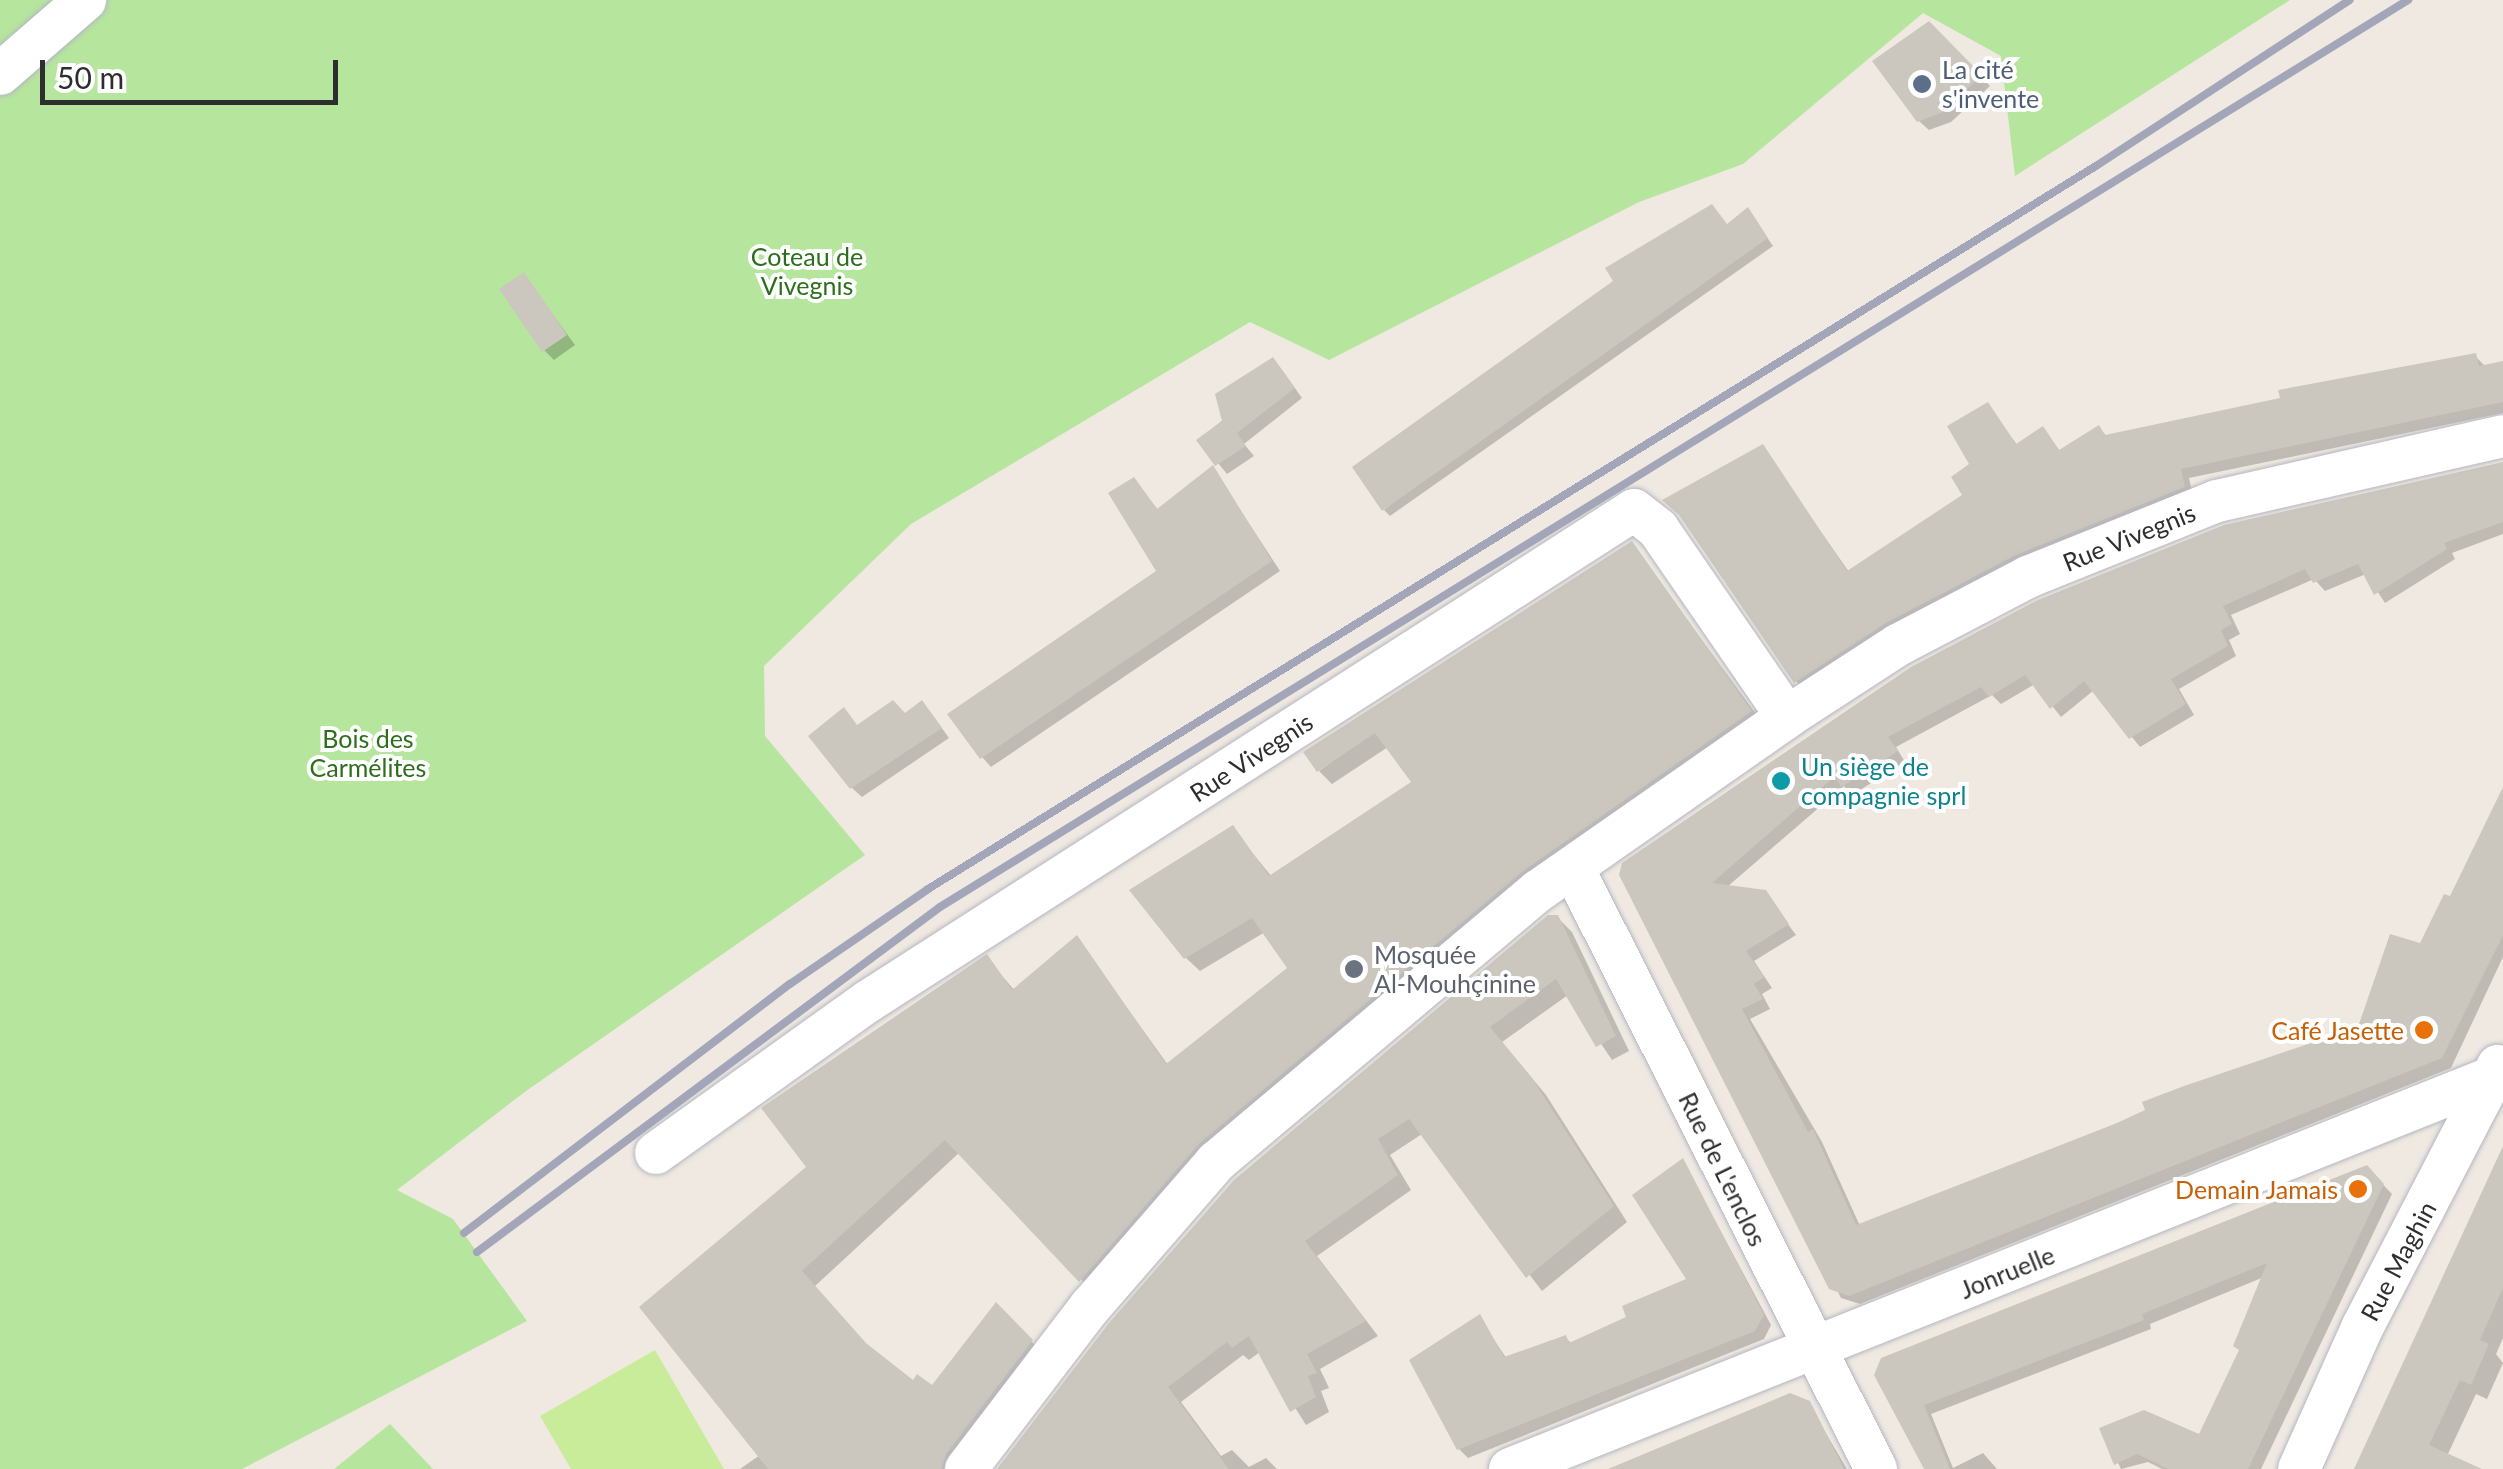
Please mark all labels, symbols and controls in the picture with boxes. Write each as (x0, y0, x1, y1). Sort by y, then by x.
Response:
scale bar (45, 40, 342, 102)
place label: La cité s'invente (1942, 55, 2039, 114)
text: 50 m (57, 59, 124, 95)
marker: La cité s'invente (1911, 73, 1933, 95)
park label: Coteau de Vivegnis (751, 242, 863, 301)
street label: Rue Vivegnis (2058, 497, 2200, 577)
street label: Rue Vivegnis (1184, 706, 1318, 808)
park label: Bois des Carmélites (310, 724, 426, 783)
place label: Un siège de compagnie sprl (1801, 752, 1966, 811)
marker: Un siège de compagnie sprl (1770, 770, 1792, 792)
place label: Mosquée Al-Mouhçinine (1374, 940, 1536, 999)
marker: Mosquée Al-Mouhçinine (1343, 958, 1365, 980)
place label: Café Jasette (2270, 1015, 2404, 1045)
marker: Café Jasette (2413, 1019, 2435, 1041)
street label: Rue de L'enclos (1673, 1087, 1773, 1251)
place label: Demain Jamais (2174, 1174, 2338, 1204)
marker: Demain Jamais (2347, 1178, 2369, 1200)
street label: Rue Maghin (2354, 1196, 2442, 1326)
street label: Jonruelle (1955, 1239, 2059, 1305)

